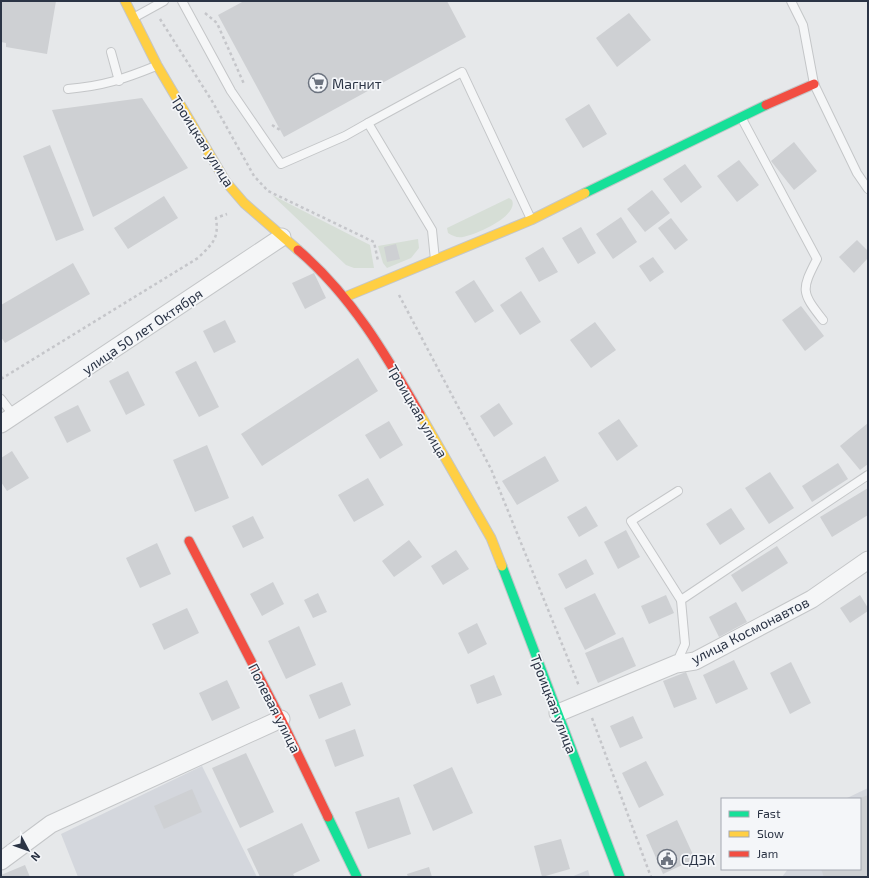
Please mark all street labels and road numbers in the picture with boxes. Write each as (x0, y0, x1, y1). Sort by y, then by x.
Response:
street label: Троицкая улица (168, 92, 238, 190)
street label: улица 50 лет Октября (79, 284, 205, 378)
street label: Троицкая улица (384, 361, 452, 461)
street label: улица Космонавтов (688, 593, 812, 667)
street label: Троицкая улица (527, 652, 581, 756)
street label: Полевая улица (245, 660, 305, 756)

